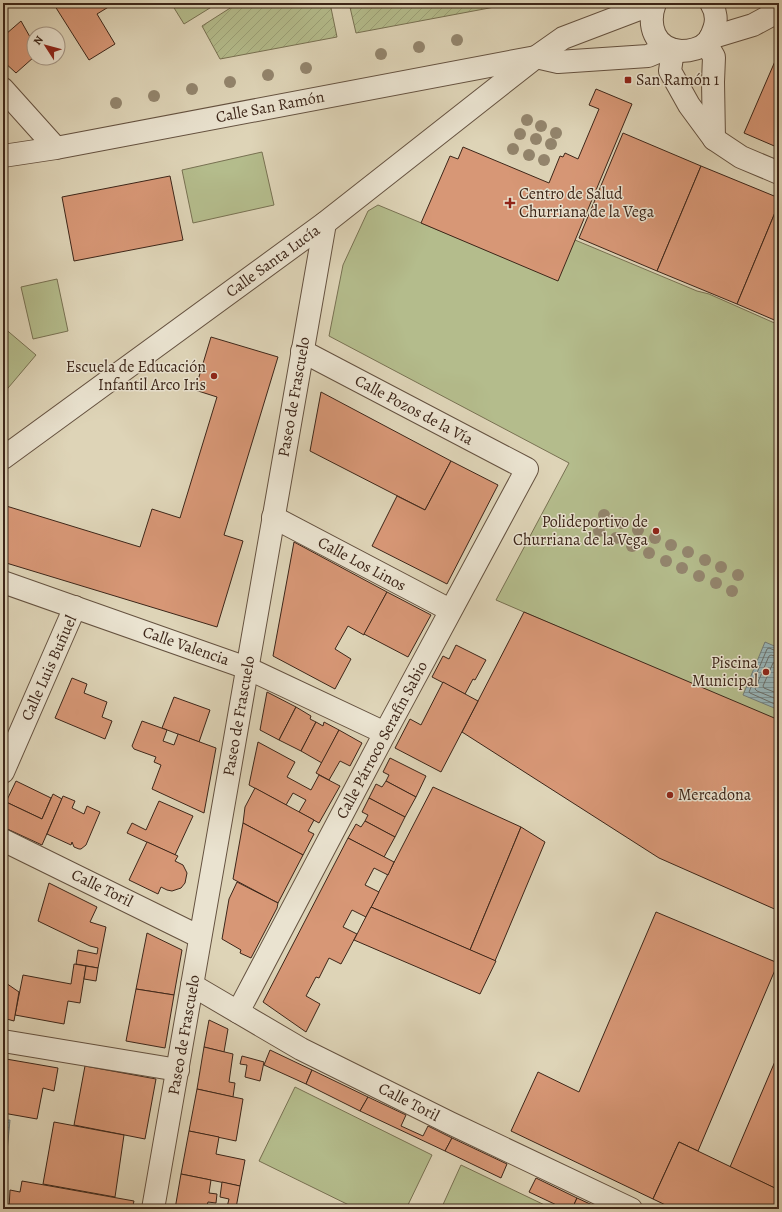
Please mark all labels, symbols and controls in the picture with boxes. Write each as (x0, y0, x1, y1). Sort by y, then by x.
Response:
north arrow (26, 26, 66, 66)
text: N (30, 33, 47, 48)
place label: San Ramón 1 (636, 69, 720, 91)
marker: San Ramón 1 (623, 75, 633, 85)
street label: Calle San Ramón (214, 86, 326, 128)
place label: Centro de Salud Churriana de la Vega (519, 183, 655, 223)
marker: Centro de Salud Churriana de la Vega (504, 197, 516, 209)
street label: Calle Santa Lucía (221, 219, 325, 303)
street label: Paseo de Frascuelo (273, 335, 315, 459)
place label: Escuela de Educación Infantil Arco Iris (66, 356, 206, 396)
street label: Calle Pozos de la Vía (351, 370, 478, 451)
marker: Escuela de Educación Infantil Arco Iris (209, 371, 219, 381)
place label: Polideportivo de Churriana de la Vega (513, 511, 649, 551)
marker: Polideportivo de Churriana de la Vega (651, 526, 661, 536)
street label: Calle Los Linos (314, 531, 410, 597)
street label: Calle Luis Buñuel (16, 612, 82, 724)
street label: Calle Valencia (140, 621, 233, 671)
place label: Piscina Municipal (692, 652, 759, 692)
street label: Paseo de Frascuelo (218, 654, 260, 778)
street label: Calle Párroco Serafín Sabio (331, 657, 433, 823)
marker: Piscina Municipal (761, 667, 771, 677)
place label: Mercadona (678, 784, 752, 806)
marker: Mercadona (665, 790, 675, 800)
street label: Calle Toril (68, 864, 137, 912)
street label: Paseo de Frascuelo (163, 973, 205, 1097)
street label: Calle Toril (375, 1077, 443, 1127)

